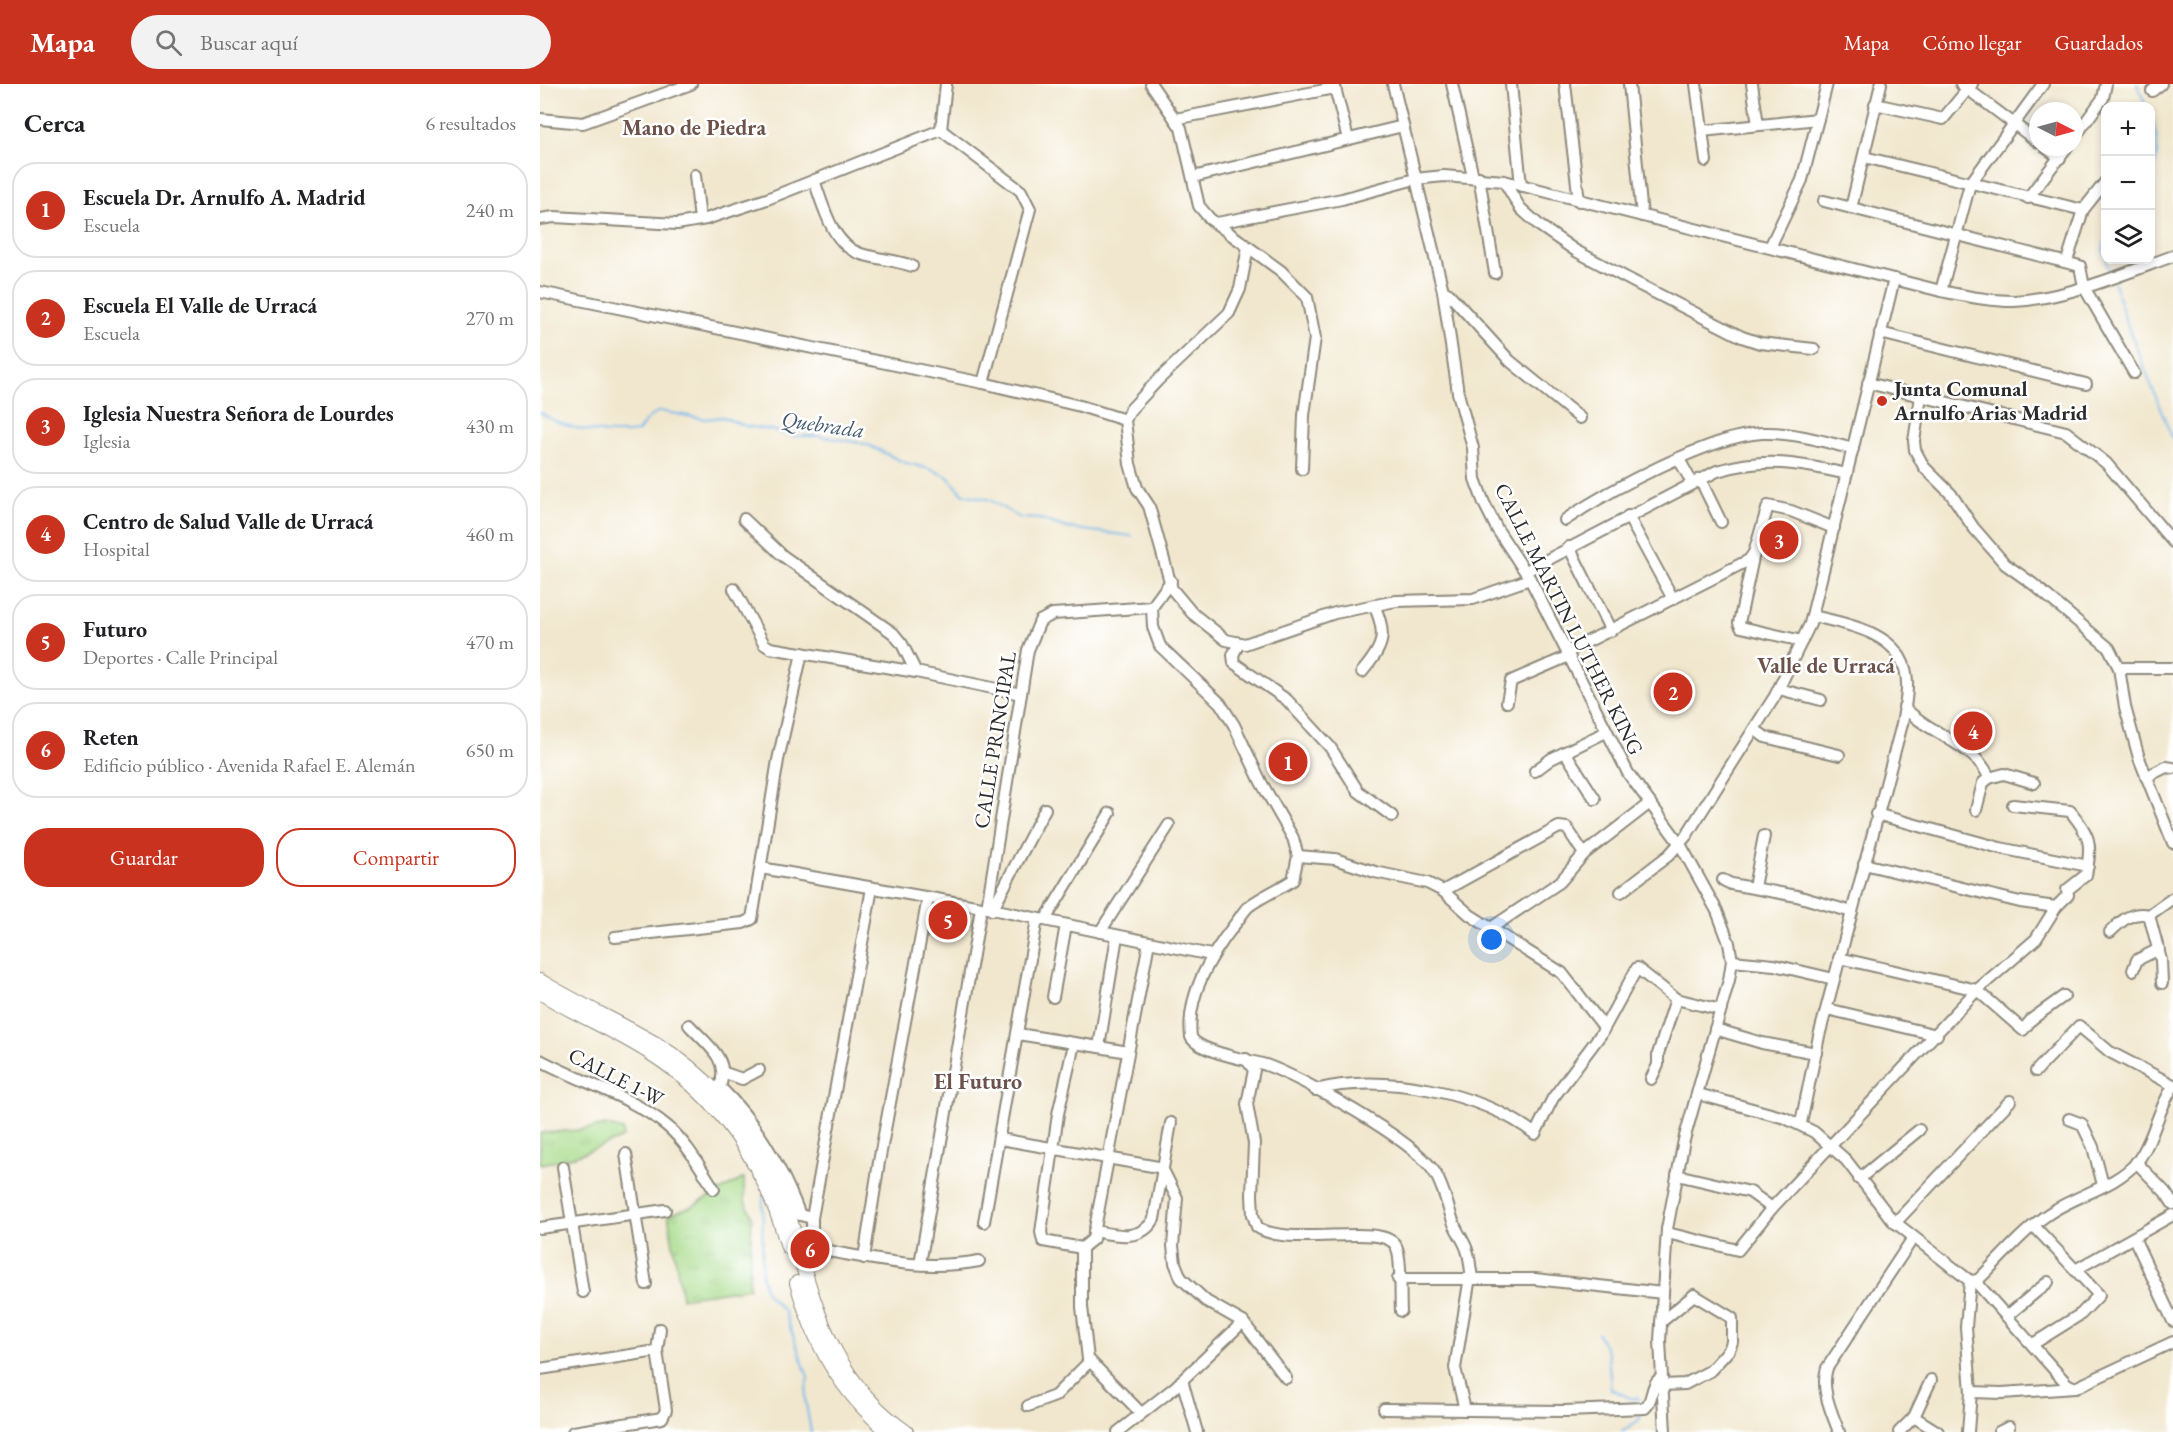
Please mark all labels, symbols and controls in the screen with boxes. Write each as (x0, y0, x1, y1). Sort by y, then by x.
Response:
search box (131, 15, 551, 69)
text: Mapa (30, 24, 95, 60)
icon: search (152, 26, 185, 59)
text: Buscar aquí (200, 28, 298, 57)
text: Mapa (1844, 29, 1889, 56)
text: Cómo llegar (1922, 29, 2021, 56)
text: Guardados (2054, 29, 2143, 56)
north arrow (2029, 102, 2083, 156)
map controls (2101, 102, 2155, 264)
button: + (2101, 102, 2155, 156)
text: Cerca (24, 106, 85, 140)
text: 6 resultados (425, 110, 516, 136)
district label: Mano de Piedra (622, 113, 766, 142)
button: − (2101, 156, 2155, 210)
text: Escuela Dr. Arnulfo A. Madrid (83, 183, 366, 212)
text: 1 (40, 197, 51, 223)
text: 240 m (466, 197, 514, 223)
button: layers (2101, 210, 2155, 264)
text: Escuela (83, 212, 140, 238)
text: Escuela El Valle de Urracá (83, 291, 317, 320)
text: 2 (40, 305, 51, 331)
text: 270 m (466, 305, 514, 331)
text: Escuela (83, 320, 140, 346)
place label: Junta Comunal Arnulfo Arias Madrid (1892, 375, 2088, 426)
marker: Junta Comunal Arnulfo Arias Madrid (1875, 394, 1889, 408)
text: Iglesia Nuestra Señora de Lourdes (83, 399, 394, 428)
water label: Quebrada (780, 404, 866, 445)
text: 3 (40, 413, 51, 439)
text: 430 m (466, 413, 514, 439)
text: Iglesia (83, 428, 130, 454)
street label: CALLE MARTIN LUTHER KING (1489, 478, 1650, 759)
text: Centro de Salud Valle de Urracá (83, 507, 373, 536)
pin: 3 (1760, 518, 1798, 562)
text: 4 (40, 521, 51, 547)
text: 460 m (466, 521, 514, 547)
text: Hospital (83, 536, 150, 562)
text: Futuro (83, 615, 147, 644)
text: 5 (40, 629, 51, 655)
text: 470 m (466, 629, 514, 655)
text: Deportes · Calle Principal (83, 644, 278, 670)
street label: CALLE PRINCIPAL (967, 649, 1022, 830)
district label: Valle de Urracá (1757, 651, 1895, 680)
pin: 2 (1654, 670, 1692, 714)
pin: 4 (1954, 708, 1992, 754)
text: Reten (83, 723, 139, 752)
text: 6 (40, 737, 51, 763)
text: 650 m (466, 737, 514, 763)
pin: 1 (1268, 740, 1308, 784)
text: Edificio público · Avenida Rafael E. Alemán (83, 752, 416, 778)
button: Guardar (24, 828, 264, 887)
button: Compartir (276, 828, 516, 887)
pin: 5 (928, 898, 968, 942)
your location (1477, 925, 1506, 954)
street label: CALLE 1-W (564, 1041, 669, 1112)
district label: El Futuro (934, 1067, 1022, 1096)
pin: 6 (790, 1226, 830, 1272)

